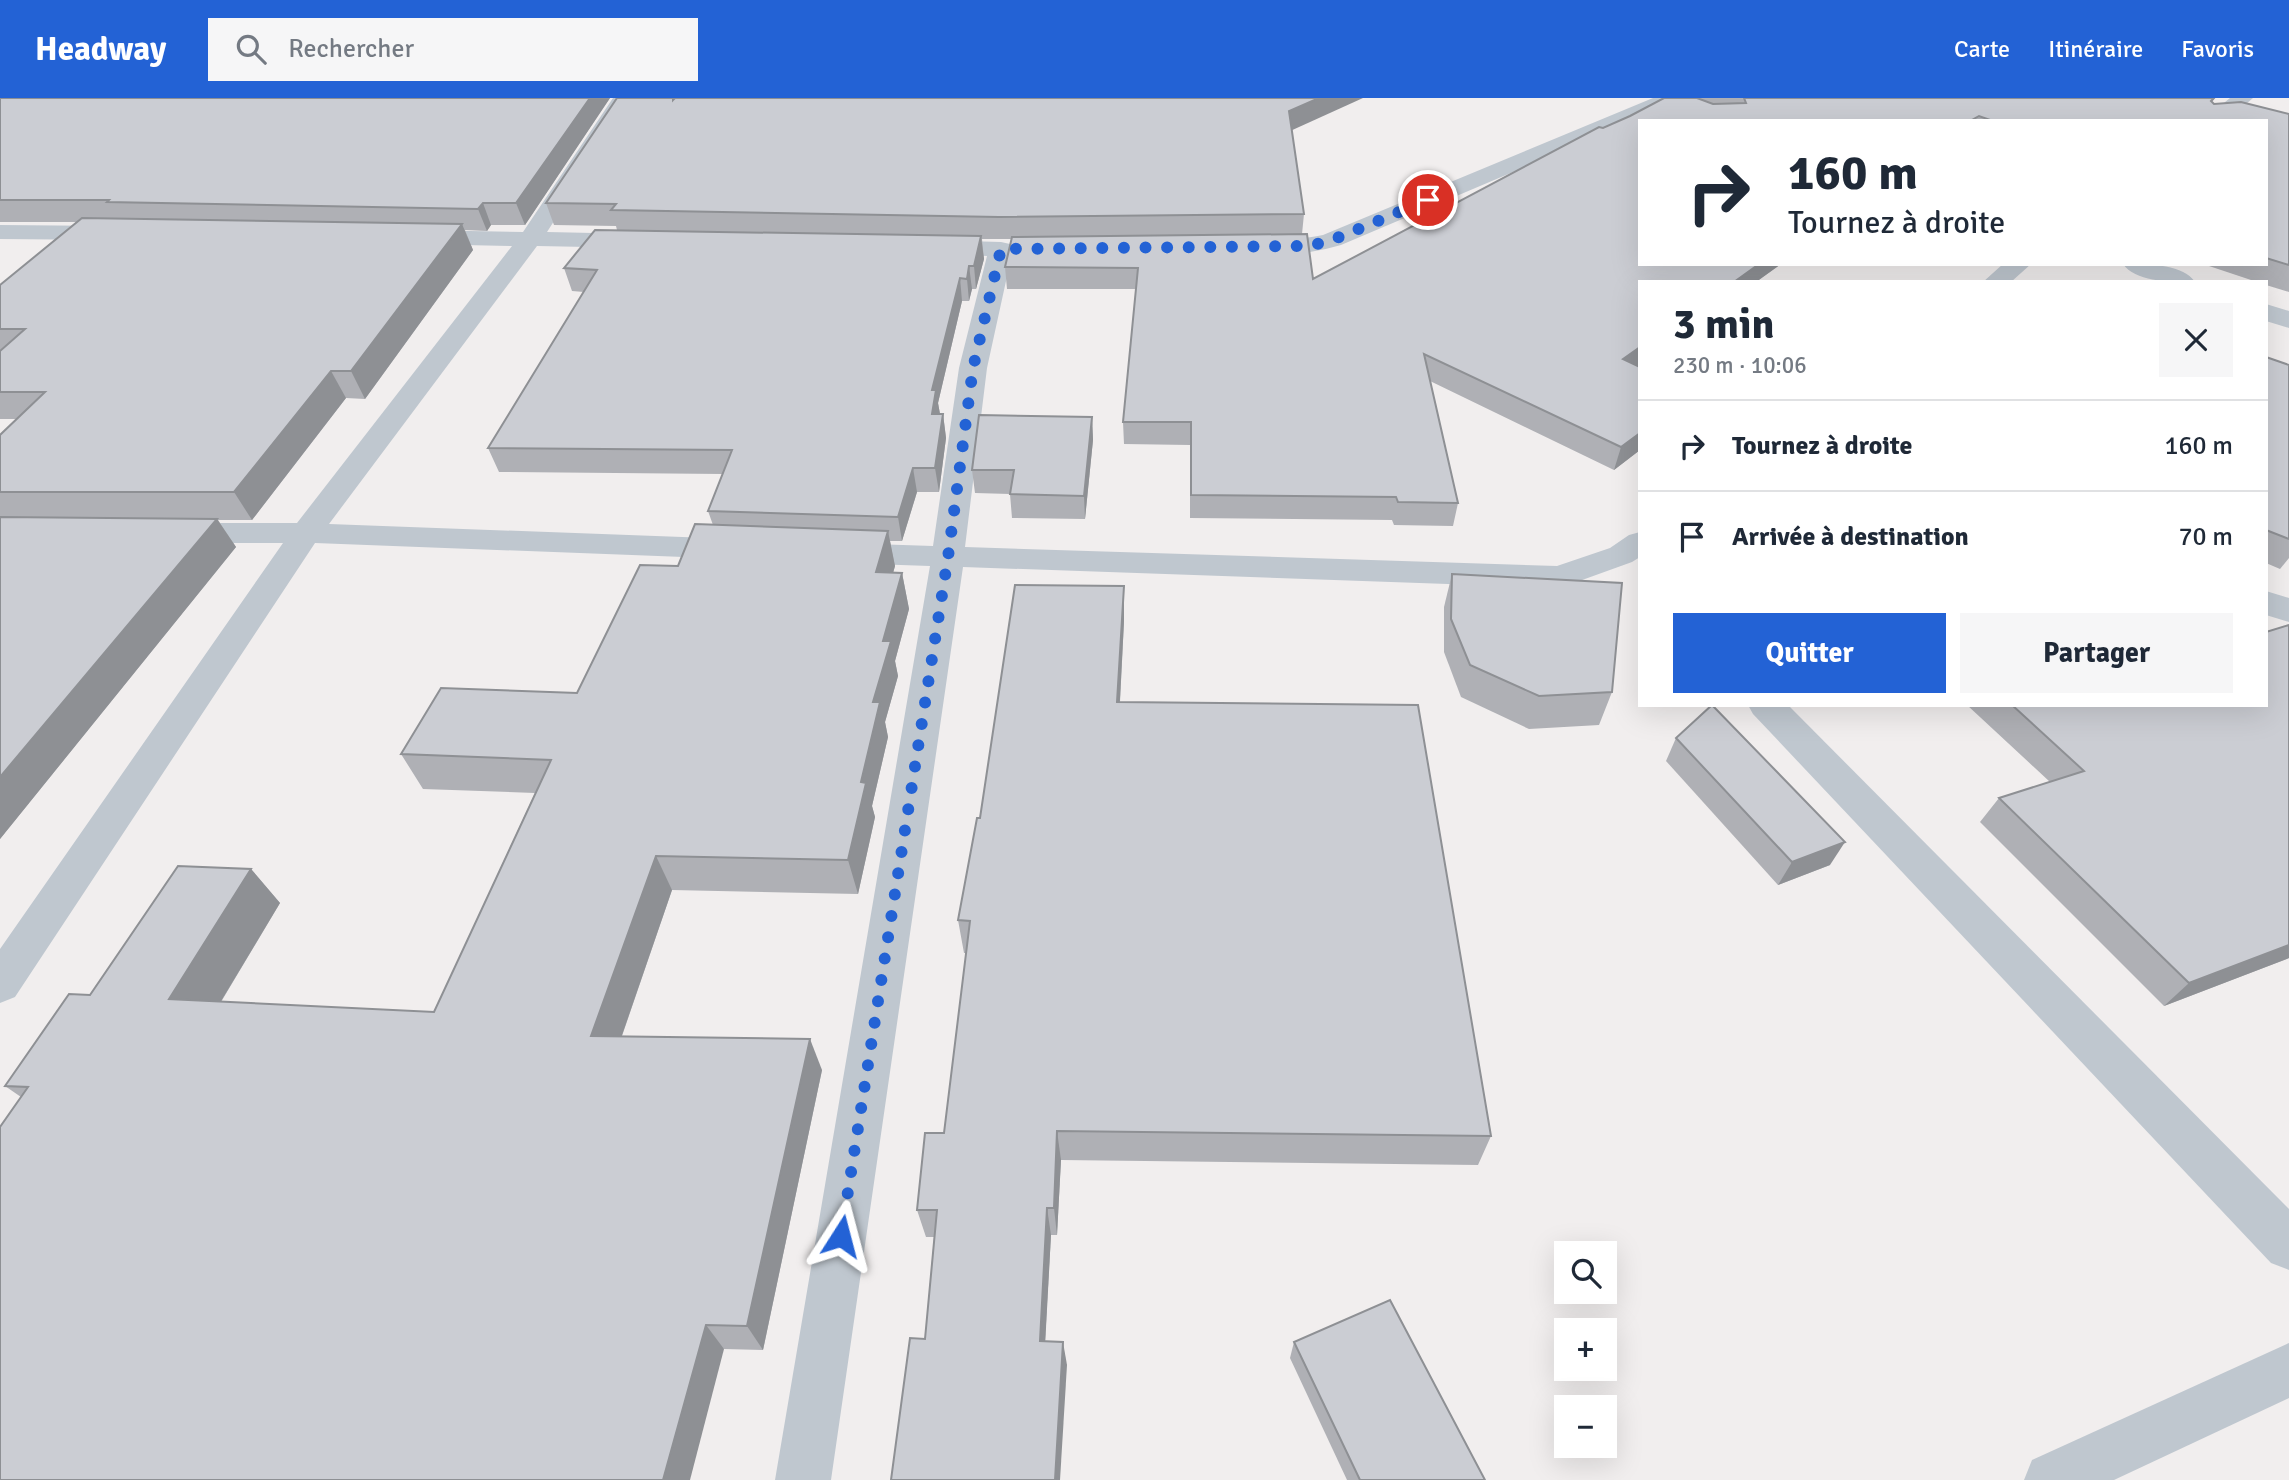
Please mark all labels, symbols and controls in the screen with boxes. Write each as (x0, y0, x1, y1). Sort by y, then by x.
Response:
search box (208, 18, 698, 81)
text: Headway (35, 29, 166, 70)
icon: search (232, 30, 270, 68)
text: Rechercher (288, 33, 414, 65)
text: Carte (1954, 34, 2010, 64)
text: Itinéraire (2048, 34, 2143, 64)
text: Favoris (2181, 34, 2254, 64)
text: 160 m (1788, 143, 1918, 203)
icon: right (1673, 147, 1764, 238)
pin (1398, 170, 1458, 230)
icon: arrive (1409, 181, 1447, 219)
text: Tournez à droite (1788, 203, 2005, 242)
text: 3 min (1673, 299, 1774, 350)
button: close (2159, 303, 2233, 377)
text: 230 m · 10:06 (1673, 351, 1807, 380)
icon: right (1673, 427, 1711, 465)
text: Tournez à droite (1732, 430, 1912, 462)
text: 160 m (2164, 430, 2233, 462)
icon: arrive (1673, 518, 1711, 556)
text: Arrivée à destination (1732, 521, 1969, 553)
text: 70 m (2178, 521, 2233, 553)
button: Quitter (1673, 613, 1946, 693)
button: Partager (1960, 613, 2233, 693)
position arrow (804, 1199, 878, 1273)
map controls (1554, 1241, 1617, 1458)
button: search (1554, 1241, 1617, 1304)
button: + (1554, 1318, 1617, 1381)
button: − (1554, 1395, 1617, 1458)

